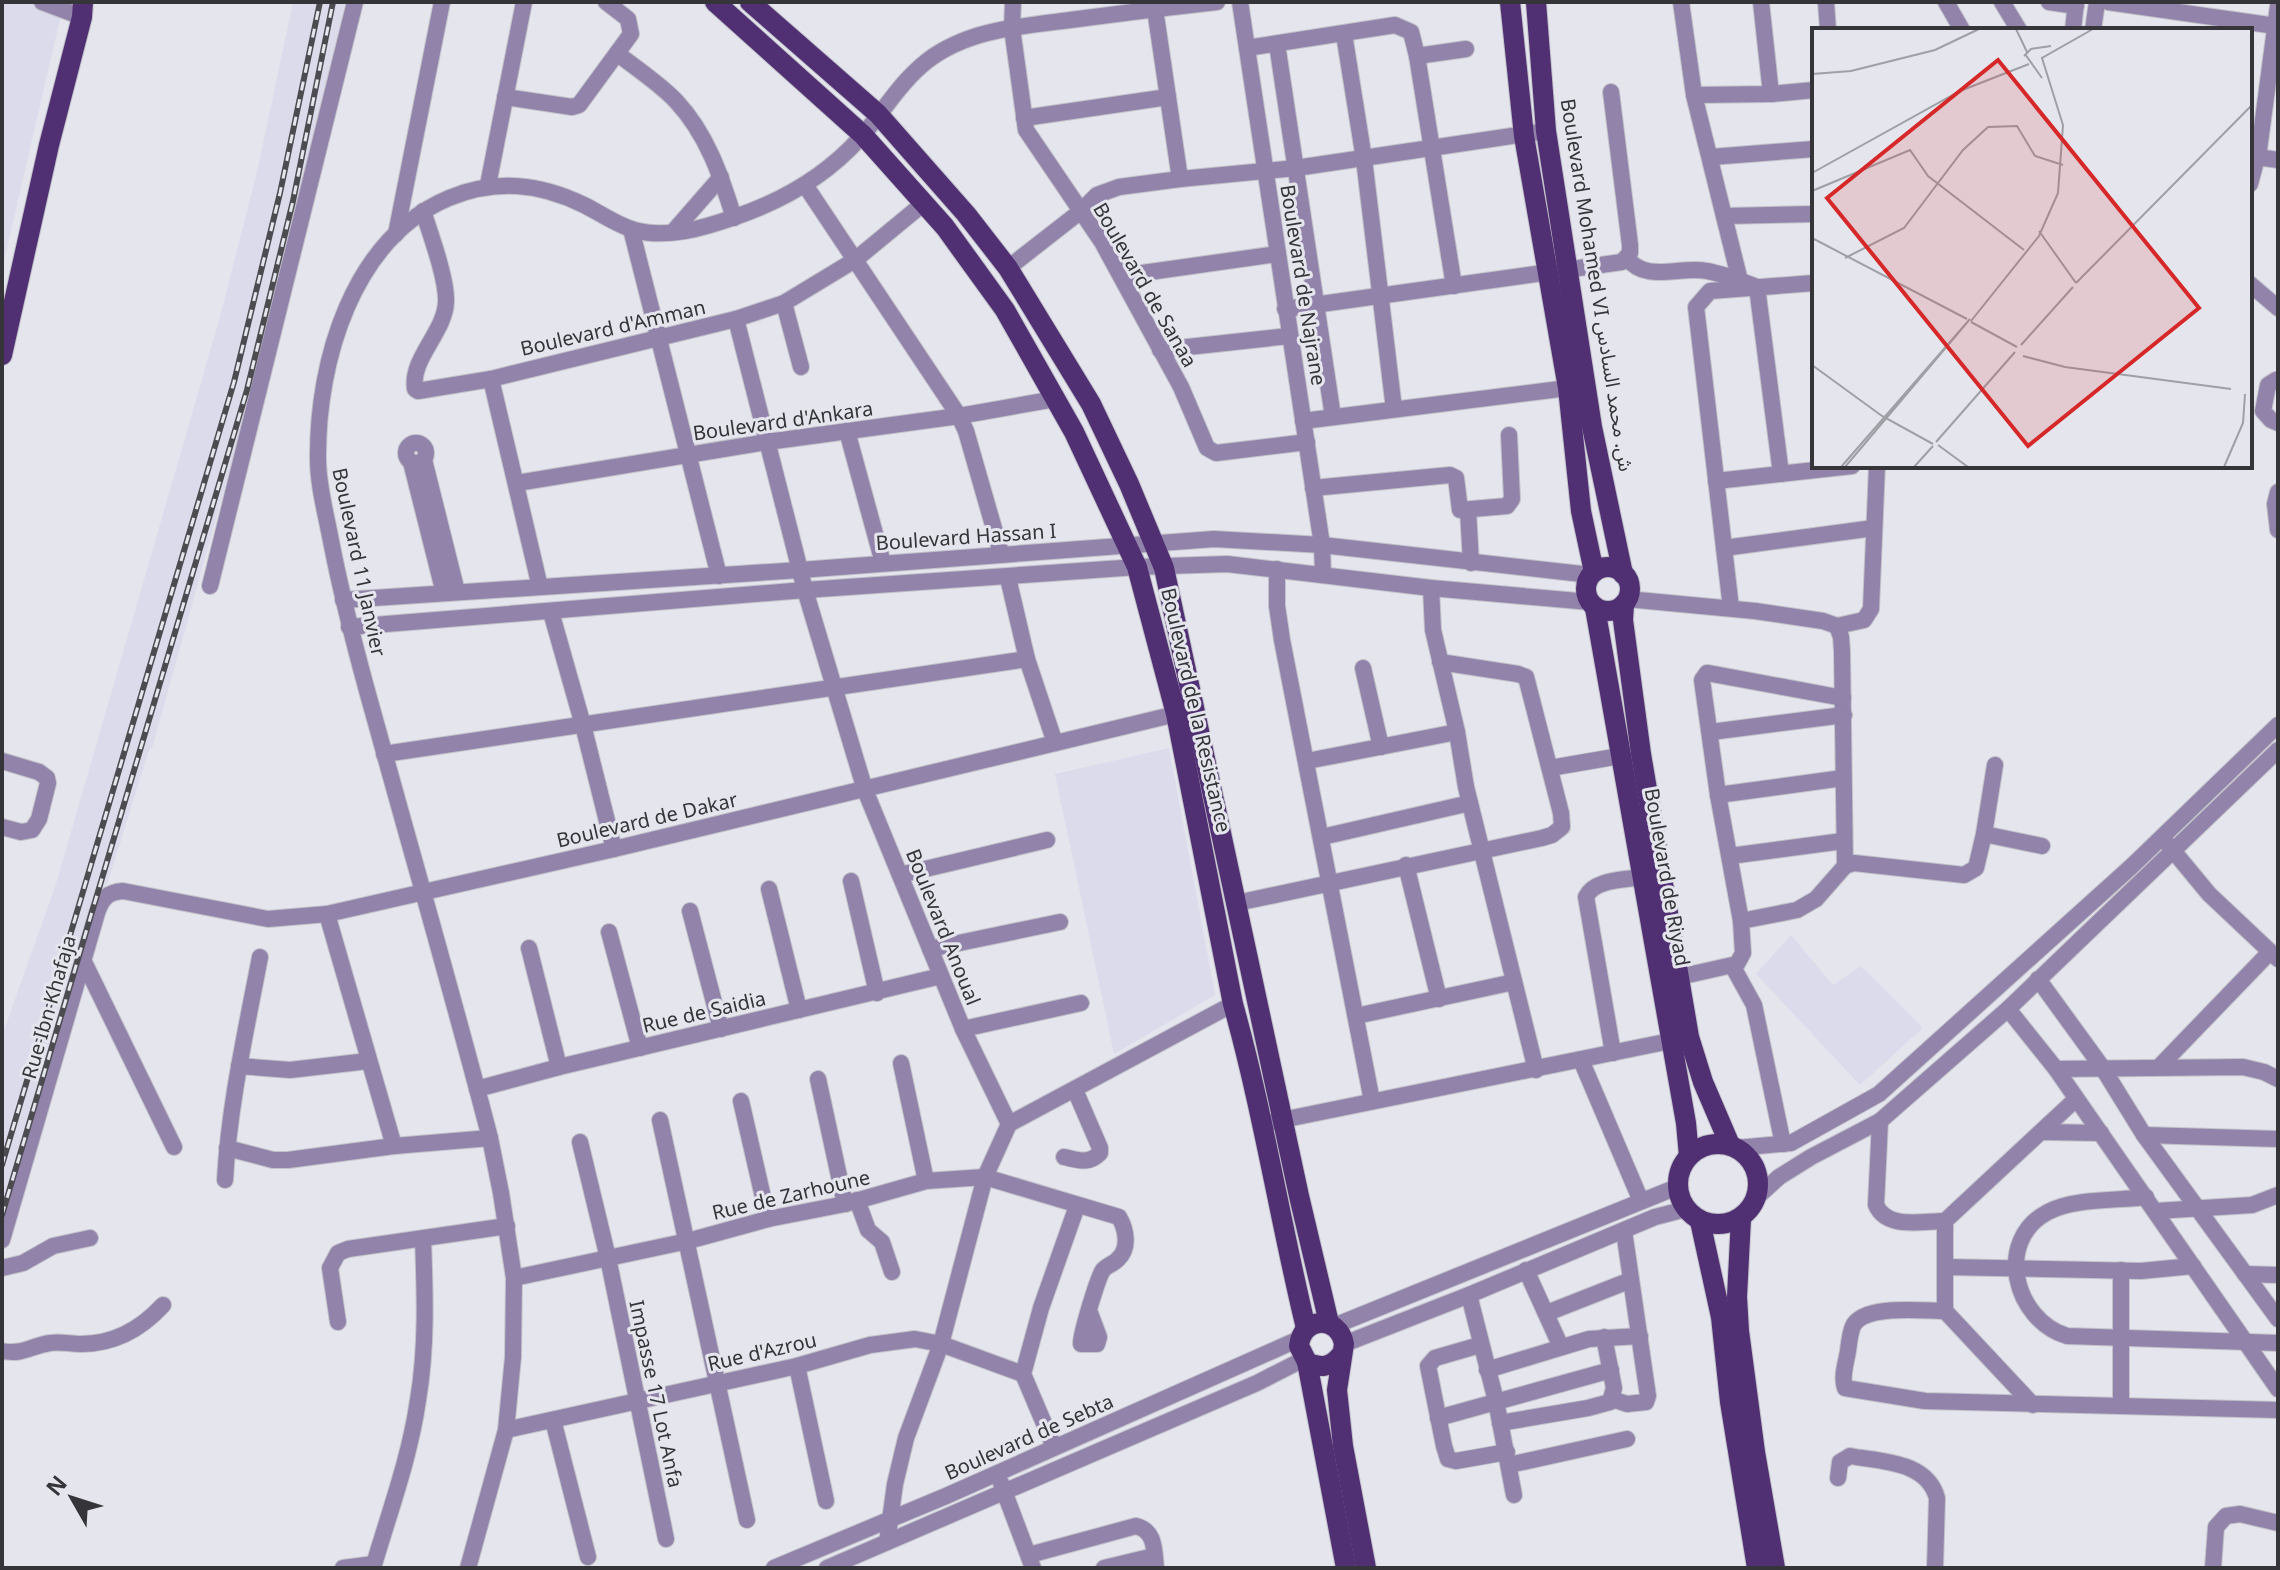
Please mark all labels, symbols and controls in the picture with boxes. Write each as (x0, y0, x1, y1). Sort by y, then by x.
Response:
inset map (1812, 28, 2252, 468)
street label: Boulevard Mohamed VI ش. محمد السادس (1555, 96, 1640, 473)
street label: Boulevard de Najrane (1274, 182, 1333, 387)
street label: Boulevard de Sanaa (1087, 197, 1204, 372)
street label: Boulevard d'Amman (518, 293, 708, 362)
street label: Boulevard d'Ankara (691, 394, 875, 447)
street label: Boulevard 11 Janvier (326, 465, 393, 659)
street label: Boulevard Hassan I (875, 517, 1057, 556)
street label: Boulevard de la Resistance (1155, 585, 1238, 835)
street label: Boulevard de Dakar (554, 786, 740, 853)
street label: Boulevard de Riyad (1639, 786, 1696, 968)
street label: Boulevard Anoual (900, 845, 987, 1009)
street label: Rue Ibn Khafaja (15, 932, 82, 1082)
street label: Rue de Saidia (639, 984, 768, 1039)
street label: Rue de Zarhoune (709, 1163, 873, 1226)
street label: Impasse 17 Lot Anfa (623, 1298, 690, 1490)
street label: Rue d'Azrou (705, 1326, 819, 1377)
street label: Boulevard de Sebta (940, 1387, 1117, 1486)
north arrow (32, 1458, 112, 1538)
text: N (38, 1468, 73, 1501)

